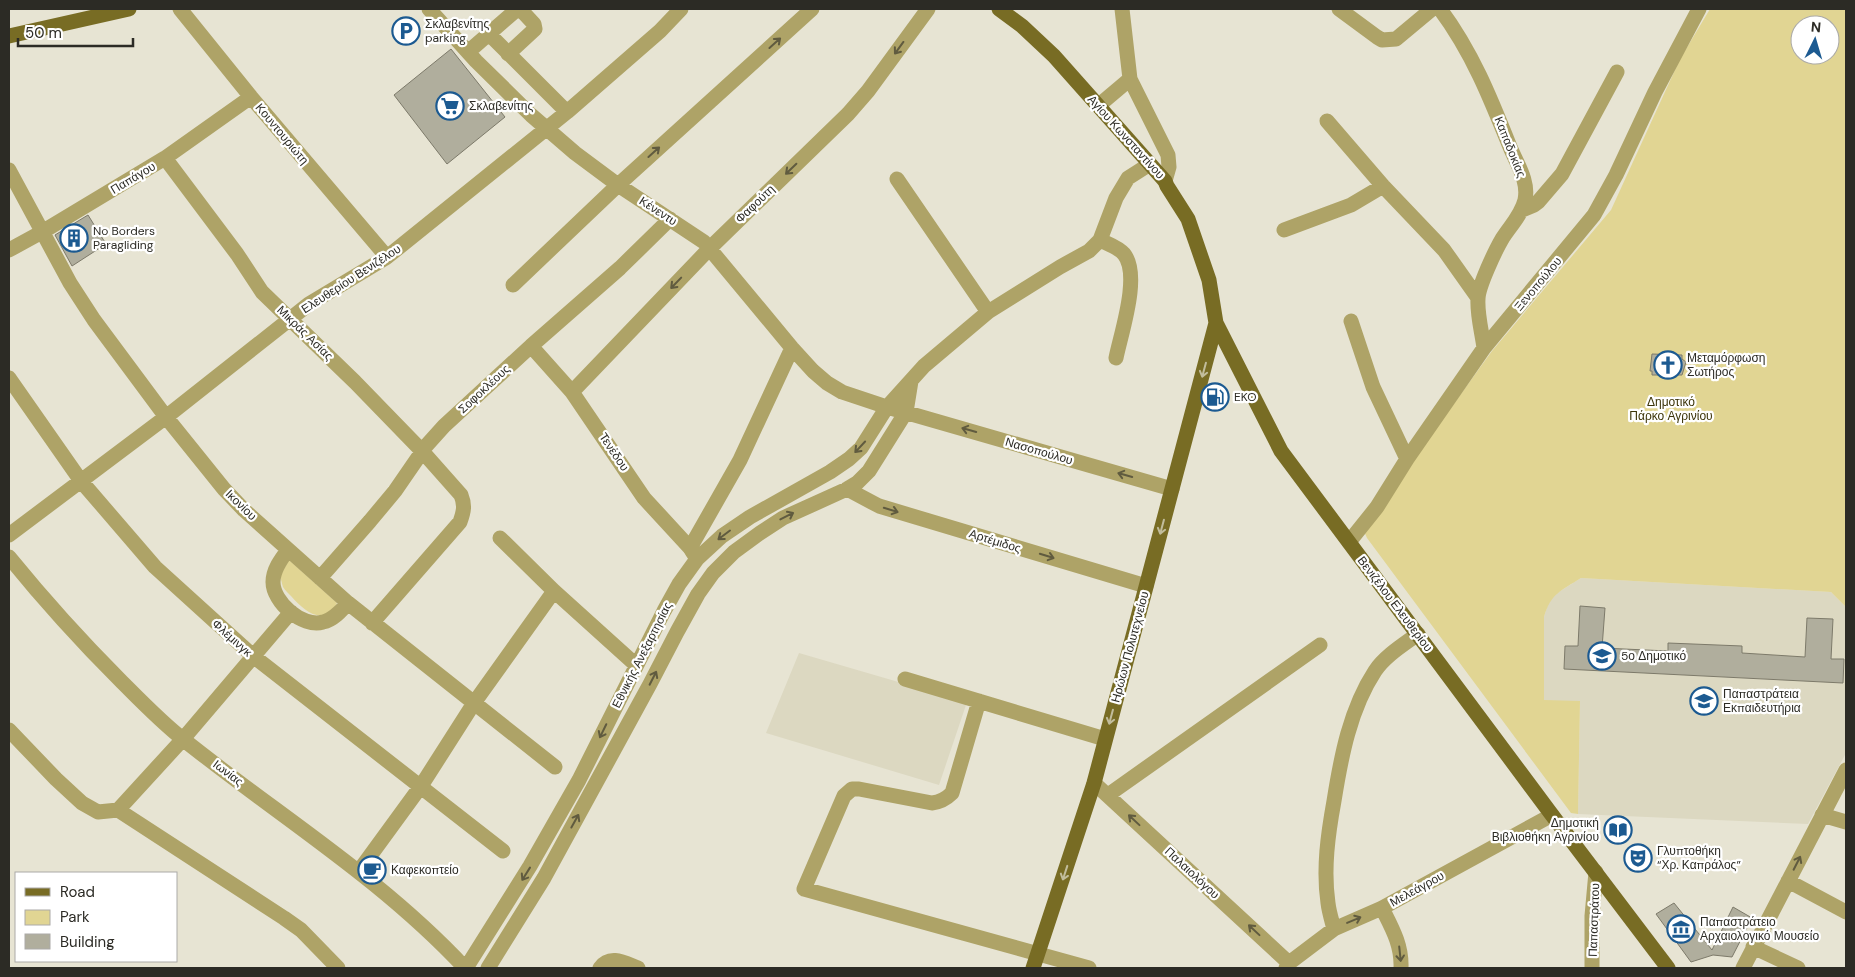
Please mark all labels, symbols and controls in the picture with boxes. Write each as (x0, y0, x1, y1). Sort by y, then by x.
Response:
scale bar (18, 15, 132, 47)
north arrow (1790, 15, 1840, 65)
parking icon: Σκλαβενίτης parking (391, 16, 421, 46)
place label: Σκλαβενίτης parking (425, 16, 490, 46)
text: N (1810, 18, 1822, 36)
text: 50 m (25, 23, 62, 43)
one-way arrow (768, 37, 781, 49)
one-way arrow (894, 41, 904, 55)
supermarket icon: Σκλαβενίτης (435, 91, 465, 121)
street label: Αγίου Κωνσταντίνου (1084, 92, 1168, 182)
place label: Σκλαβενίτης (469, 98, 534, 114)
street label: Κουντουριώτη (252, 100, 312, 168)
street label: Καπαδοκίας (1491, 114, 1530, 180)
one-way arrow (648, 146, 661, 158)
street label: Παπάγου (108, 158, 158, 198)
one-way arrow (785, 163, 797, 175)
street label: Φαφούτη (732, 181, 778, 227)
street label: Κένεντυ (636, 193, 680, 229)
building icon: No Borders Paragliding (59, 223, 89, 253)
place label: No Borders Paragliding (93, 223, 155, 253)
street label: Ελευθερίου Βενιζέλου (298, 241, 404, 317)
street label: Ξενοπούλου (1511, 254, 1565, 314)
one-way arrow (670, 277, 682, 290)
street label: Μικράς Ασίας (273, 302, 337, 364)
church icon: Μεταμόρφωση Σωτήρος (1653, 350, 1683, 380)
place label: Μεταμόρφωση Σωτήρος (1687, 350, 1766, 380)
street label: Σοφοκλέους (455, 361, 513, 417)
one-way arrow (1198, 361, 1208, 377)
fuel station icon: EKO (1200, 382, 1230, 412)
place label: EKO (1234, 389, 1257, 405)
park label: Δημοτικό Πάρκο Αγρινίου (1629, 394, 1713, 424)
one-way arrow (961, 425, 977, 435)
street label: Τενέδου (595, 430, 633, 474)
street label: Νασοπούλου (1003, 434, 1075, 468)
one-way arrow (855, 441, 866, 454)
one-way arrow (1117, 470, 1133, 480)
street label: Ικονίου (222, 486, 260, 524)
one-way arrow (883, 505, 899, 515)
one-way arrow (779, 511, 794, 520)
one-way arrow (1156, 518, 1166, 534)
street label: Αρτέμιδος (967, 526, 1023, 557)
one-way arrow (717, 530, 731, 540)
one-way arrow (1038, 552, 1054, 562)
street label: Βενιζέλου Ελευθερίου (1354, 553, 1436, 655)
street label: Ηρώων Πολυτεχνείου (1107, 590, 1153, 704)
street label: Εθνικής Ανεξαρτησίας (608, 599, 676, 711)
street label: Φλέμινγκ (209, 616, 256, 661)
school or university icon: 5ο Δημοτικό (1587, 641, 1617, 671)
place label: 5ο Δημοτικό (1621, 648, 1687, 664)
one-way arrow (649, 671, 658, 686)
school or university icon: Παπαστράτεια Εκπαιδευτήρια (1689, 686, 1719, 716)
place label: Παπαστράτεια Εκπαιδευτήρια (1723, 686, 1801, 716)
one-way arrow (1106, 709, 1115, 725)
one-way arrow (598, 723, 607, 738)
street label: Ιωνίας (210, 756, 247, 790)
one-way arrow (570, 813, 580, 828)
one-way arrow (1128, 814, 1141, 826)
place label: Δημοτική Βιβλιοθήκη Αγρινίου (1492, 815, 1599, 845)
library icon: Δημοτική Βιβλιοθήκη Αγρινίου (1603, 815, 1633, 845)
theatre icon: Γλυπτοθήκη “Χρ. Καπράλος” (1623, 843, 1653, 873)
place label: Γλυπτοθήκη “Χρ. Καπράλος” (1657, 843, 1741, 873)
street label: Παλαιολόγου (1161, 844, 1223, 902)
cafe icon: Καφεκοπτείο (357, 855, 387, 885)
one-way arrow (1792, 855, 1802, 870)
place label: Καφεκοπτείο (391, 862, 459, 878)
one-way arrow (1060, 865, 1069, 881)
one-way arrow (520, 866, 530, 880)
street label: Μελεάγρου (1387, 868, 1447, 910)
legend (15, 872, 178, 962)
text: Road (60, 882, 95, 902)
street label: Παπαστράτου (1585, 883, 1603, 957)
text: Park (60, 907, 90, 927)
museum icon: Παπαστράτειο Αρχαιολογικό Μουσείο (1666, 914, 1696, 944)
place label: Παπαστράτειο Αρχαιολογικό Μουσείο (1700, 914, 1819, 944)
one-way arrow (1346, 915, 1361, 925)
one-way arrow (1247, 924, 1260, 936)
text: Building (60, 932, 115, 952)
one-way arrow (1395, 946, 1405, 962)

